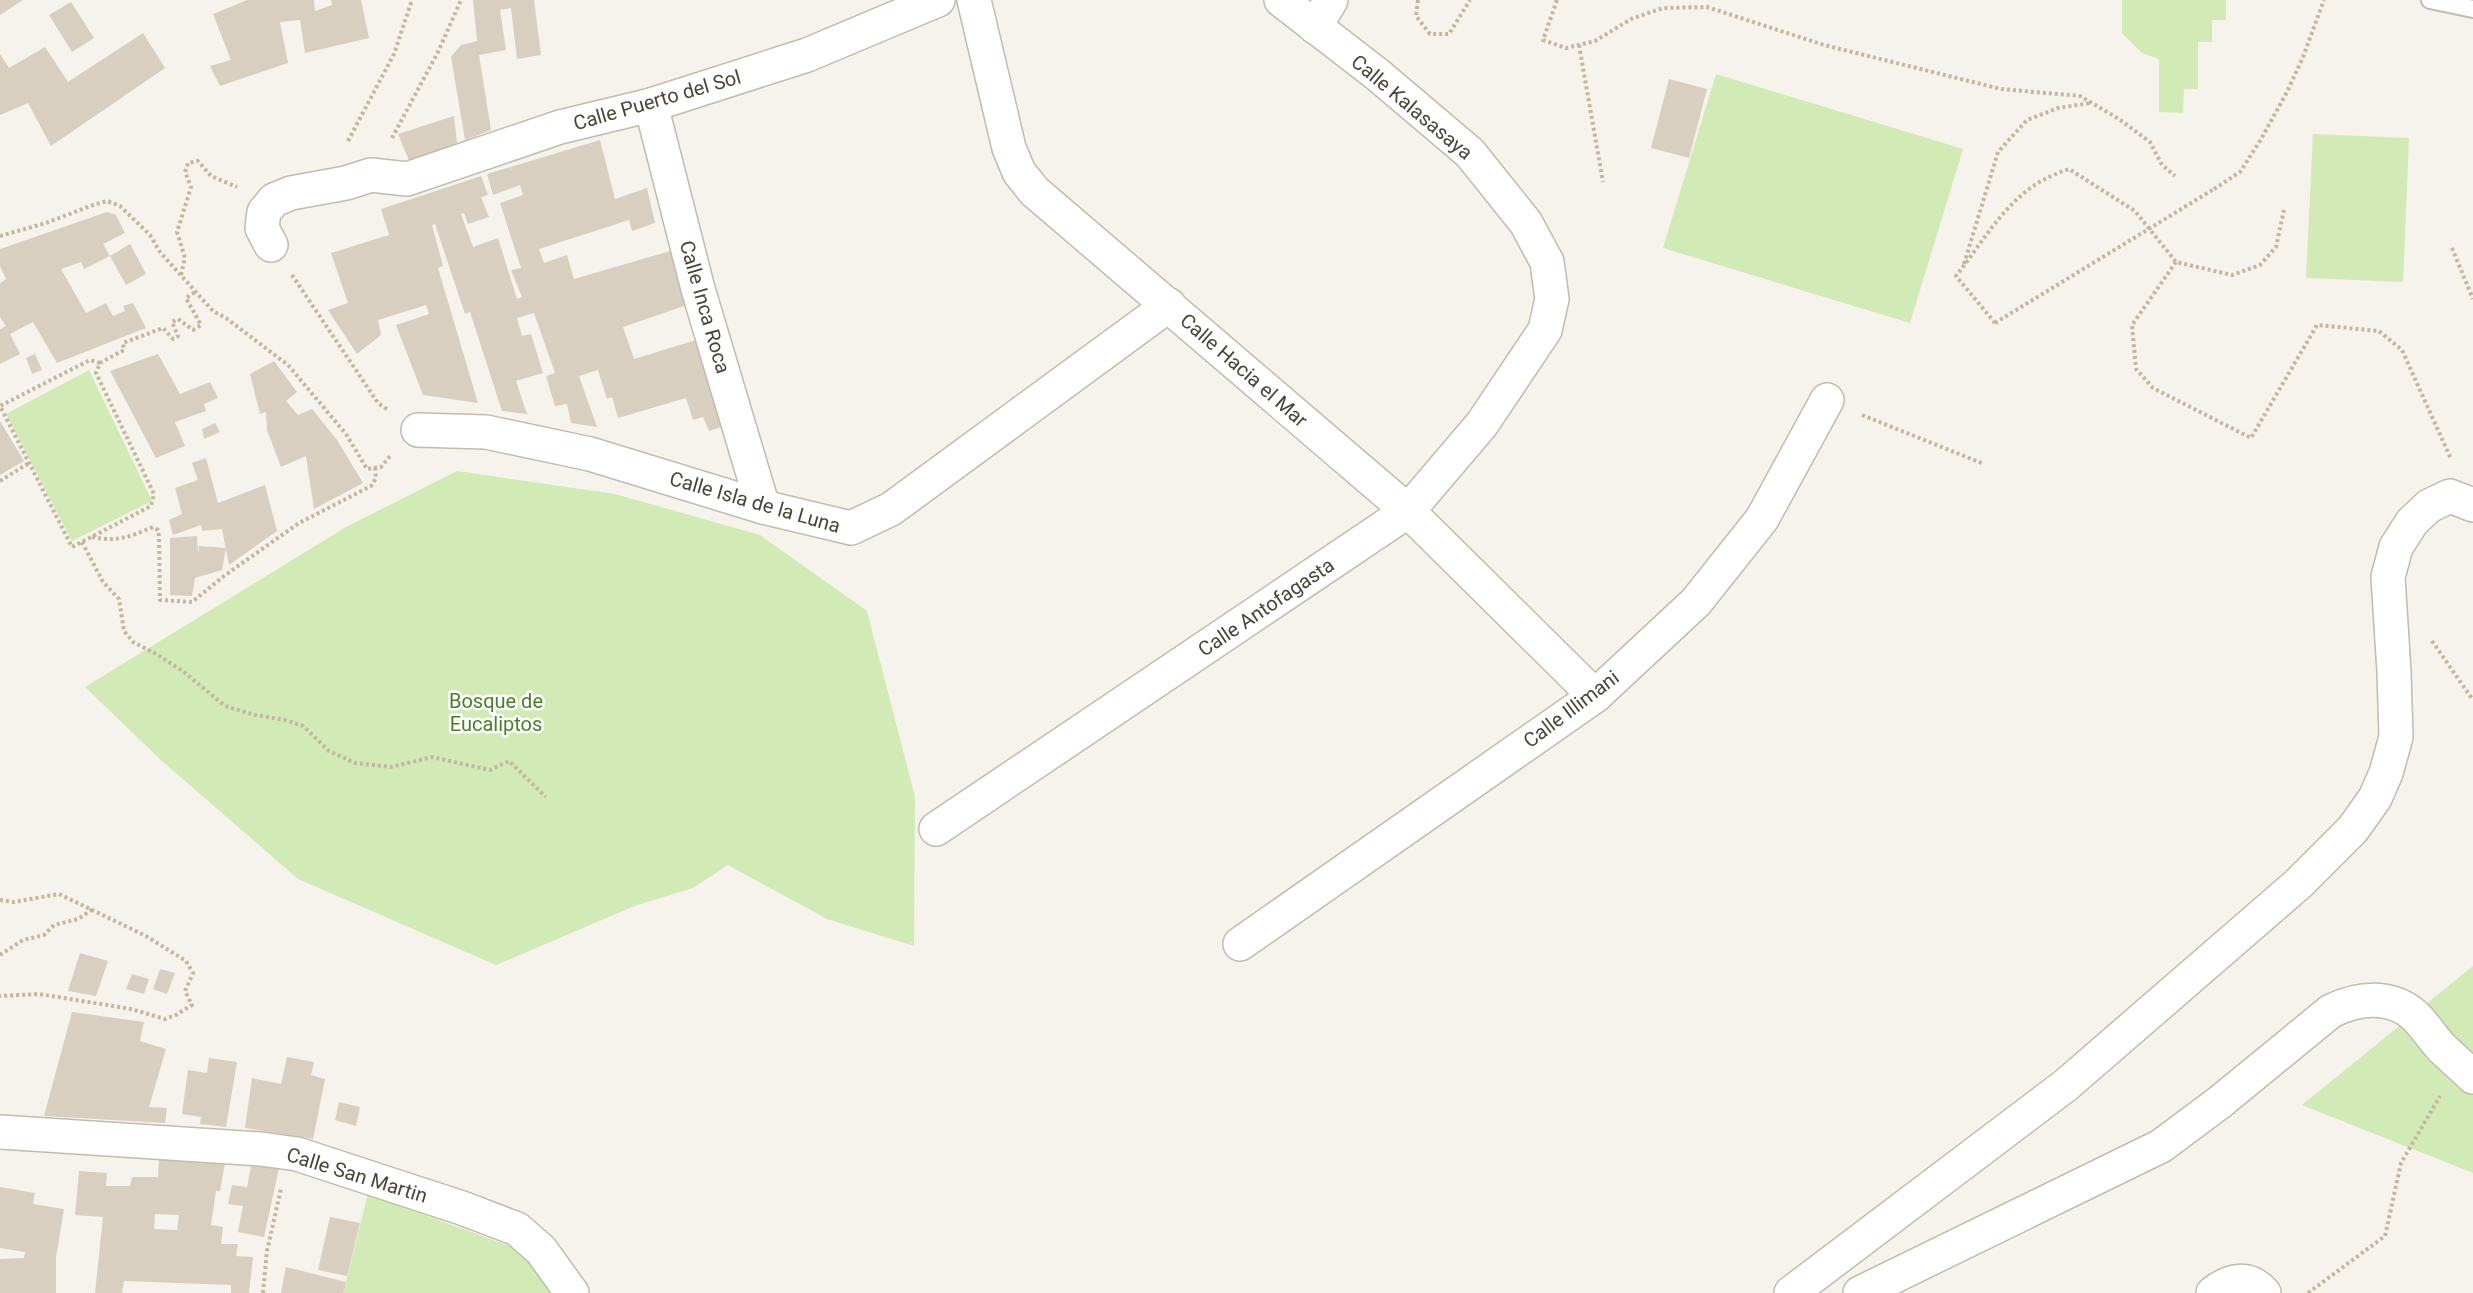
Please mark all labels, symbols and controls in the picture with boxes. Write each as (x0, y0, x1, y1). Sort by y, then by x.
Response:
street label: Calle Kalasasaya (1347, 49, 1477, 165)
street label: Calle Puerto del Sol (570, 65, 744, 135)
street label: Calle Inca Roca (675, 238, 735, 376)
street label: Calle Hacia el Mar (1175, 308, 1313, 432)
street label: Calle Isla de la Luna (667, 466, 843, 538)
street label: Calle Antofagasta (1193, 553, 1339, 661)
street label: Calle Illimani (1518, 665, 1624, 753)
park label: Bosque de Eucaliptos (449, 689, 543, 736)
street label: Calle San Martin (284, 1142, 430, 1208)

